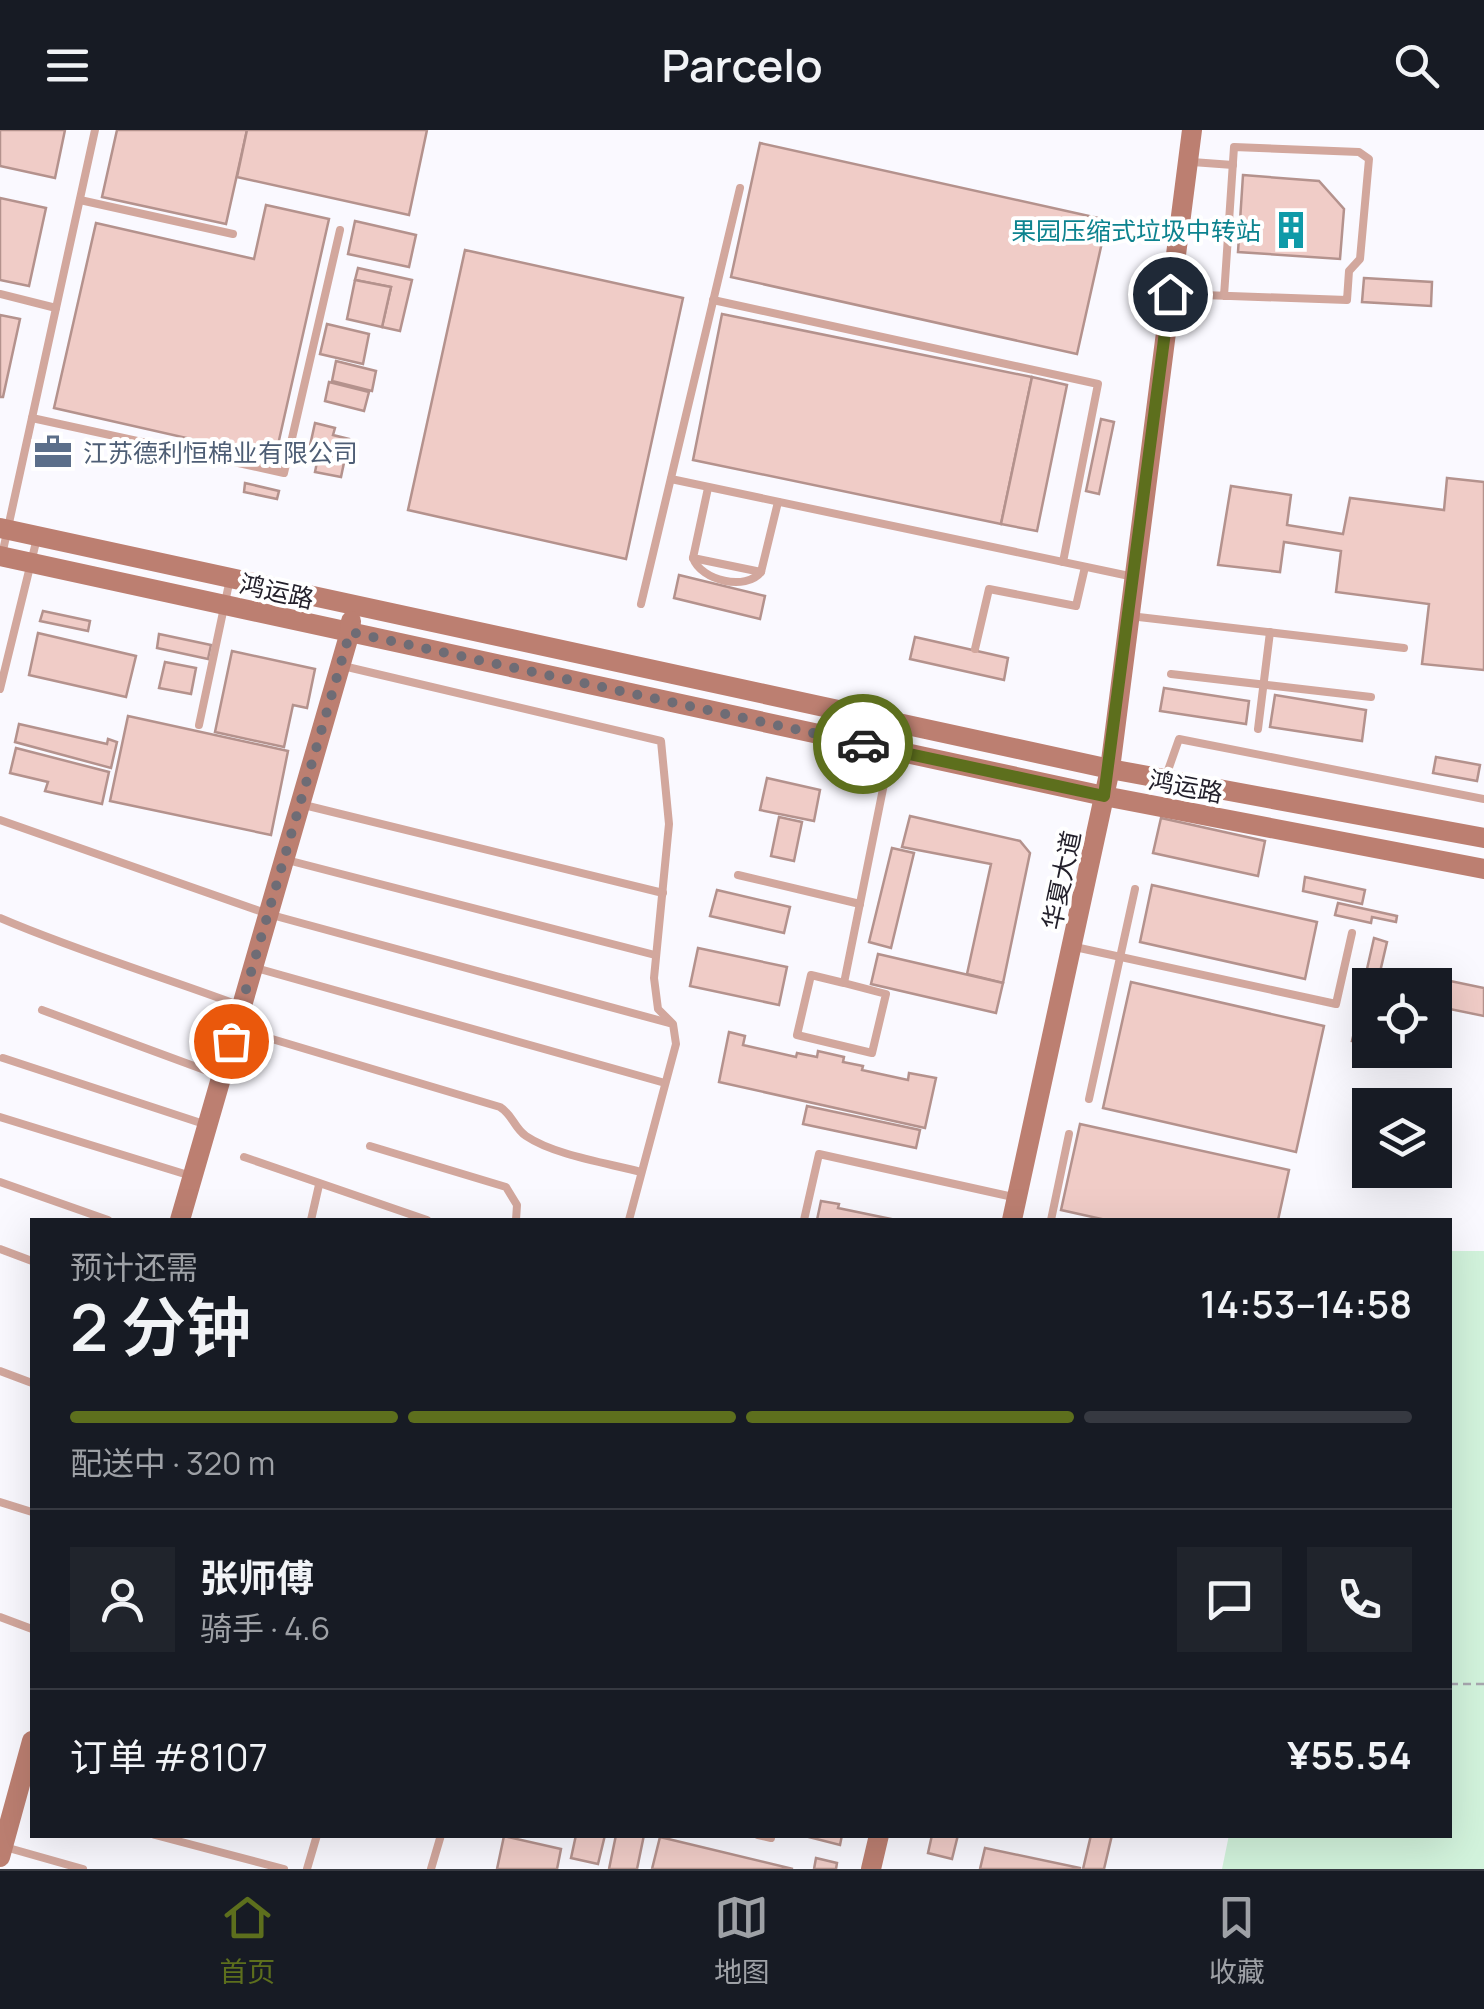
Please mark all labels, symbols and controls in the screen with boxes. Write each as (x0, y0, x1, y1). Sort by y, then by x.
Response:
text: Parcelo (661, 34, 823, 96)
icon: menu (40, 38, 95, 93)
icon: search (1389, 38, 1444, 93)
building icon: 果园压缩式垃圾中转站 (1270, 209, 1312, 251)
place label: 果园压缩式垃圾中转站 (1011, 213, 1261, 248)
pin (1128, 252, 1213, 337)
icon: home (1143, 267, 1198, 322)
office icon: 江苏德利恒棉业有限公司 (32, 431, 74, 473)
place label: 江苏德利恒棉业有限公司 (83, 435, 358, 470)
street label: 鸿运路 (237, 566, 317, 616)
courier (813, 694, 913, 794)
icon: car (836, 717, 891, 772)
street label: 鸿运路 (1146, 762, 1226, 810)
street label: 华夏大道 (1033, 827, 1089, 933)
map controls (1352, 968, 1452, 1188)
button: locate (1352, 968, 1452, 1068)
pin (189, 999, 274, 1084)
icon: bag (204, 1014, 259, 1069)
button: layers (1352, 1088, 1452, 1188)
text: 预计还需 (70, 1245, 198, 1289)
text: 14:53–14:58 (1200, 1277, 1412, 1329)
text: 2 分钟 (70, 1282, 251, 1371)
text: 配送中 · 320 m (70, 1441, 275, 1485)
button: person (70, 1547, 175, 1652)
button: chat (1177, 1547, 1282, 1652)
button: phone (1307, 1547, 1412, 1652)
text: 张师傅 (200, 1551, 314, 1603)
text: 骑手 · 4.6 (200, 1606, 330, 1650)
text: ¥55.54 (1287, 1728, 1412, 1780)
text: 订单 #8107 (70, 1730, 268, 1782)
tab: 首页 (219, 1890, 275, 1990)
tab: 地图 (714, 1890, 770, 1990)
tab: 收藏 (1209, 1890, 1265, 1990)

